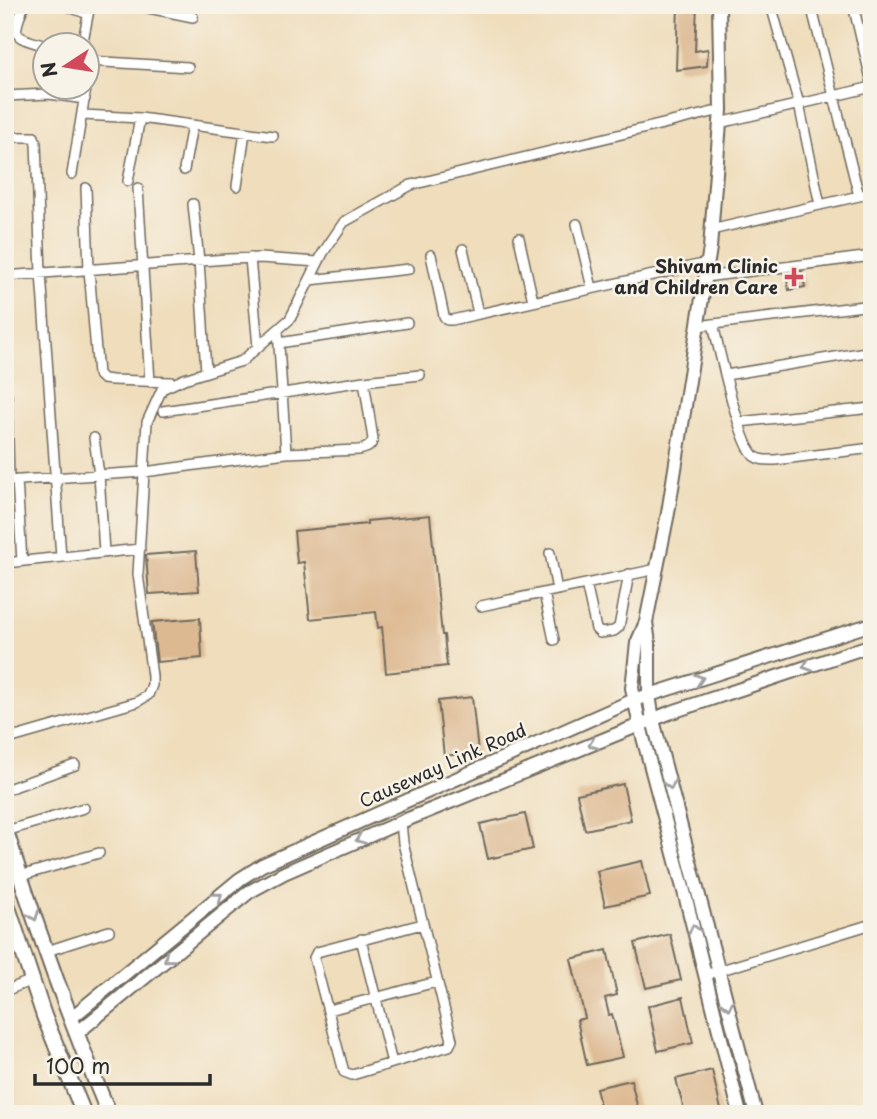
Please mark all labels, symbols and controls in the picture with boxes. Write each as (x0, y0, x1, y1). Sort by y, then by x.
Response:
north arrow (32, 32, 102, 102)
text: N (33, 59, 64, 80)
place label: Shivam Clinic and Children Care (614, 252, 778, 300)
marker: Shivam Clinic and Children Care (784, 267, 804, 287)
one-way arrow (801, 658, 814, 672)
one-way arrow (692, 672, 704, 687)
street label: Causeway Link Road (354, 716, 530, 814)
one-way arrow (588, 736, 600, 750)
one-way arrow (662, 779, 677, 791)
one-way arrow (355, 831, 367, 845)
one-way arrow (211, 892, 223, 905)
one-way arrow (26, 910, 40, 922)
one-way arrow (688, 923, 702, 935)
one-way arrow (164, 950, 177, 962)
one-way arrow (720, 999, 734, 1011)
scale bar (35, 1042, 210, 1086)
text: 100 m (46, 1049, 110, 1081)

